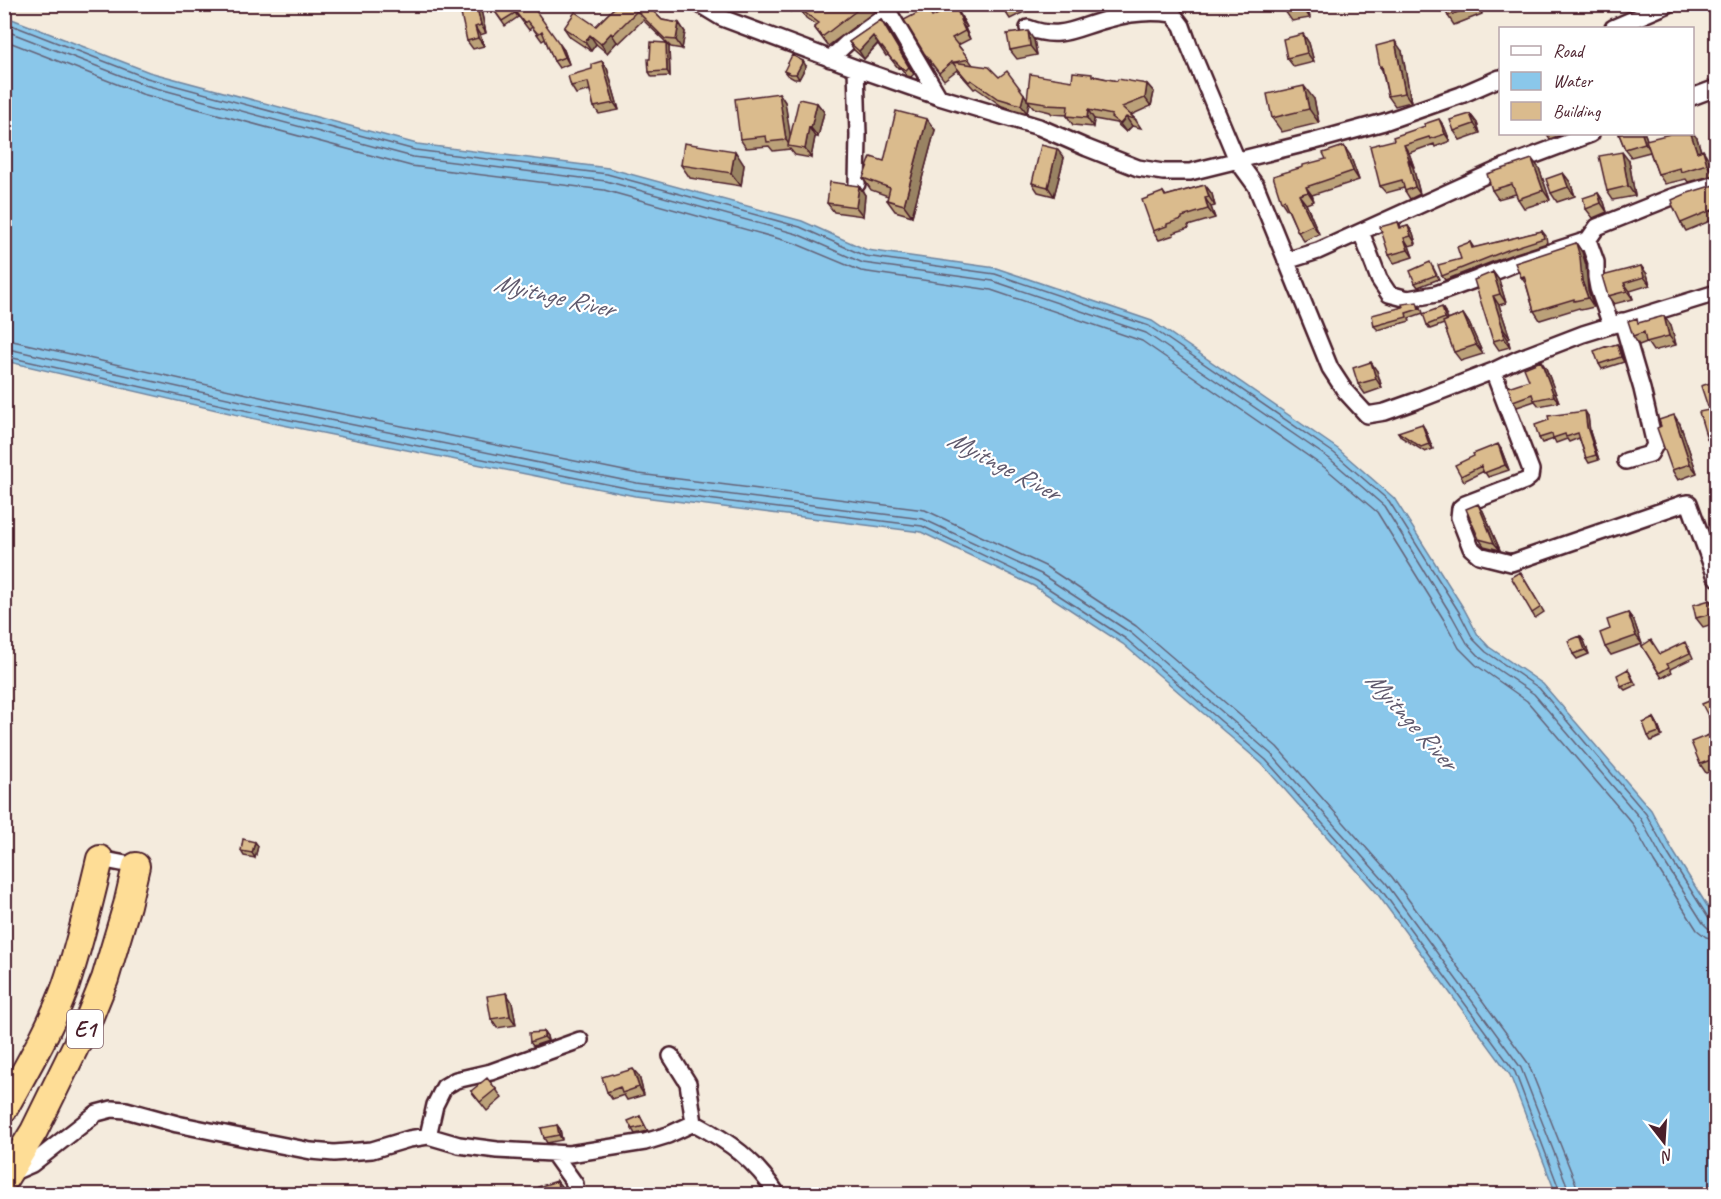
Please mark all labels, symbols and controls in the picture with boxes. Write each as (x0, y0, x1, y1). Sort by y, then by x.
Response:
legend (1499, 27, 1694, 135)
text: Road (1553, 40, 1586, 62)
text: Water (1553, 70, 1594, 92)
text: Building (1553, 100, 1602, 122)
water label: Myitnge River (491, 266, 621, 326)
water label: Myitnge River (942, 422, 1069, 511)
water label: Myitnge River (1359, 664, 1468, 780)
road number: E1 (67, 1010, 103, 1048)
north arrow (1634, 1112, 1694, 1172)
text: N (1657, 1144, 1676, 1167)

